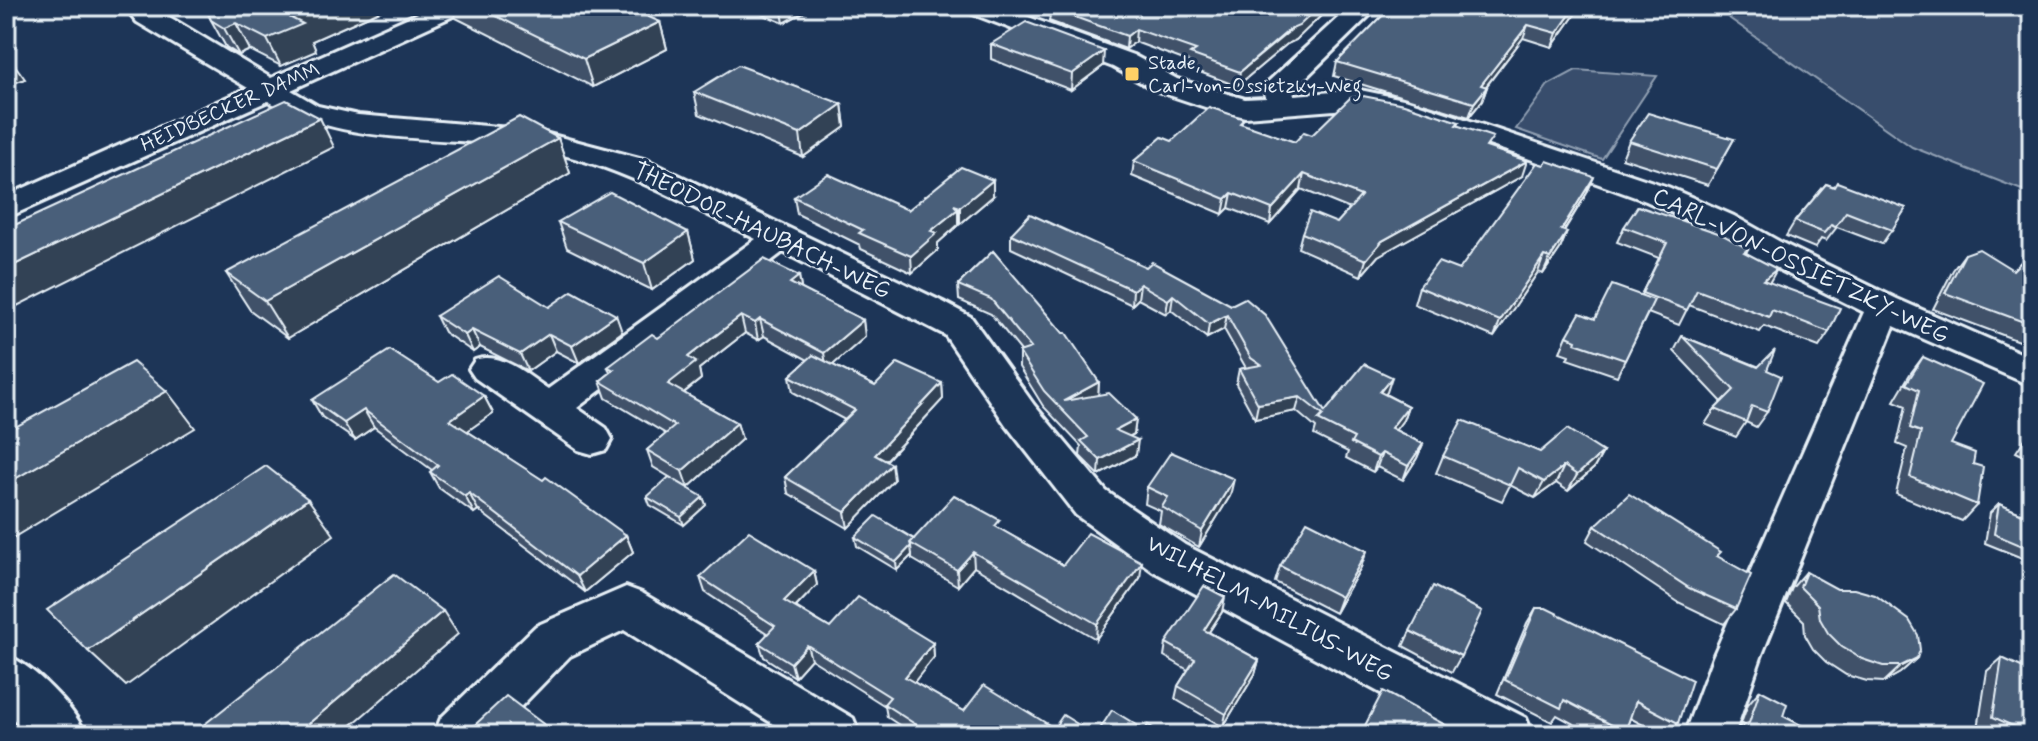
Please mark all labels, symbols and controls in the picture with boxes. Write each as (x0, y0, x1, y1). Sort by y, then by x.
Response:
place label: Stade, Carl-von-Ossietzky-Weg (1148, 50, 1362, 102)
street label: HEIDBECKER DAMM (137, 56, 324, 159)
marker: Stade, Carl-von-Ossietzky-Weg (1123, 65, 1141, 83)
street label: THEODOR-HAUBACH-WEG (627, 155, 895, 307)
street label: CARL-VON-OSSIETZKY-WEG (1647, 181, 1954, 352)
street label: WILHELM-MILIUS-WEG (1140, 528, 1398, 690)

